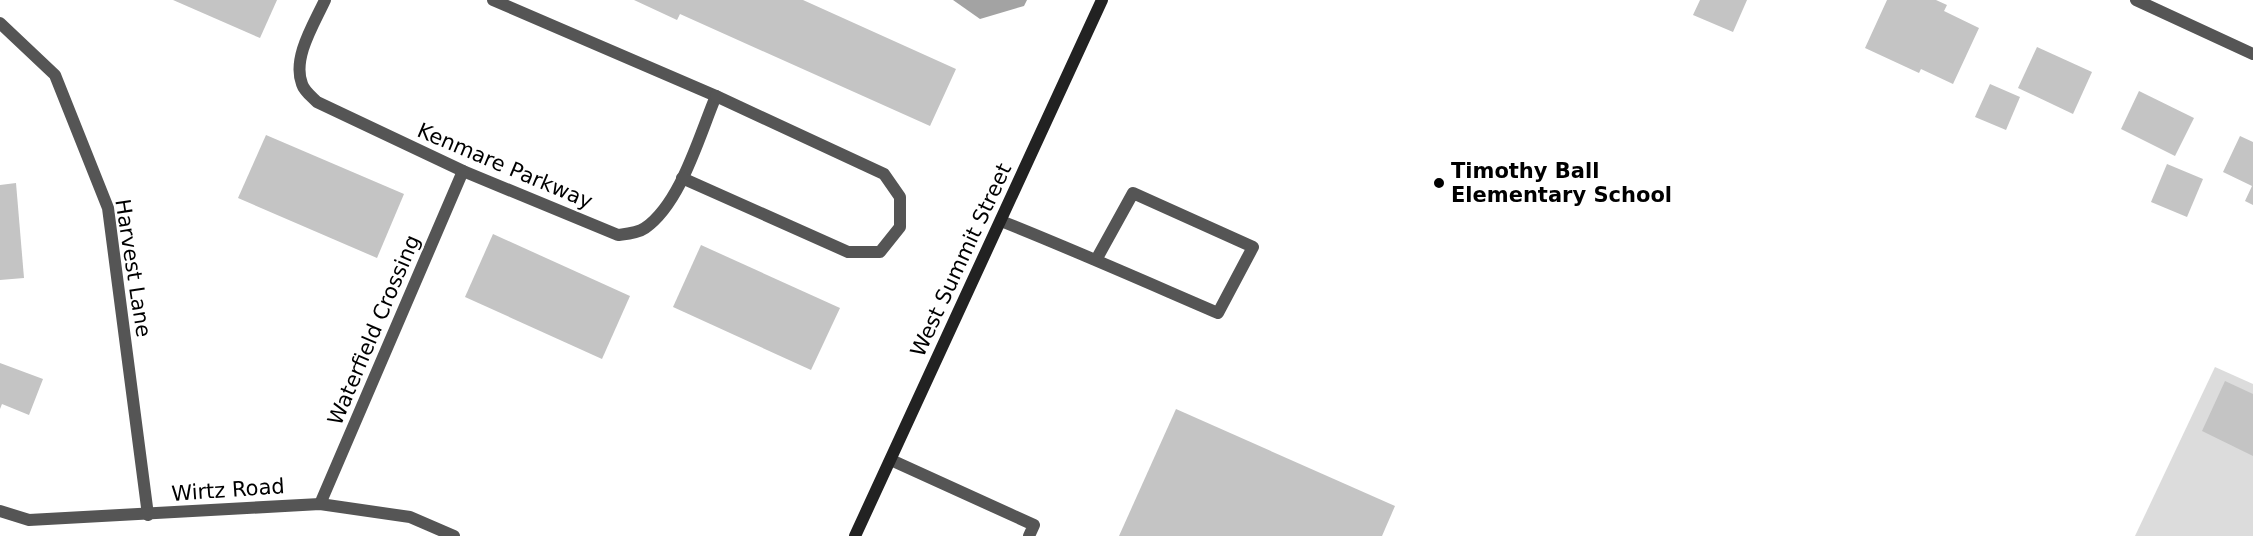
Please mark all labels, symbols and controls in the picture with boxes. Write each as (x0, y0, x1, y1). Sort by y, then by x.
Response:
street label: Kenmare Parkway (414, 118, 596, 214)
place label: Timothy Ball Elementary School (1451, 159, 1672, 207)
street label: West Summit Street (906, 160, 1016, 360)
marker: Timothy Ball Elementary School (1432, 176, 1446, 190)
street label: Harvest Lane (110, 197, 156, 339)
street label: Waterfield Crossing (323, 231, 425, 429)
street label: Wirtz Road (171, 474, 285, 506)

